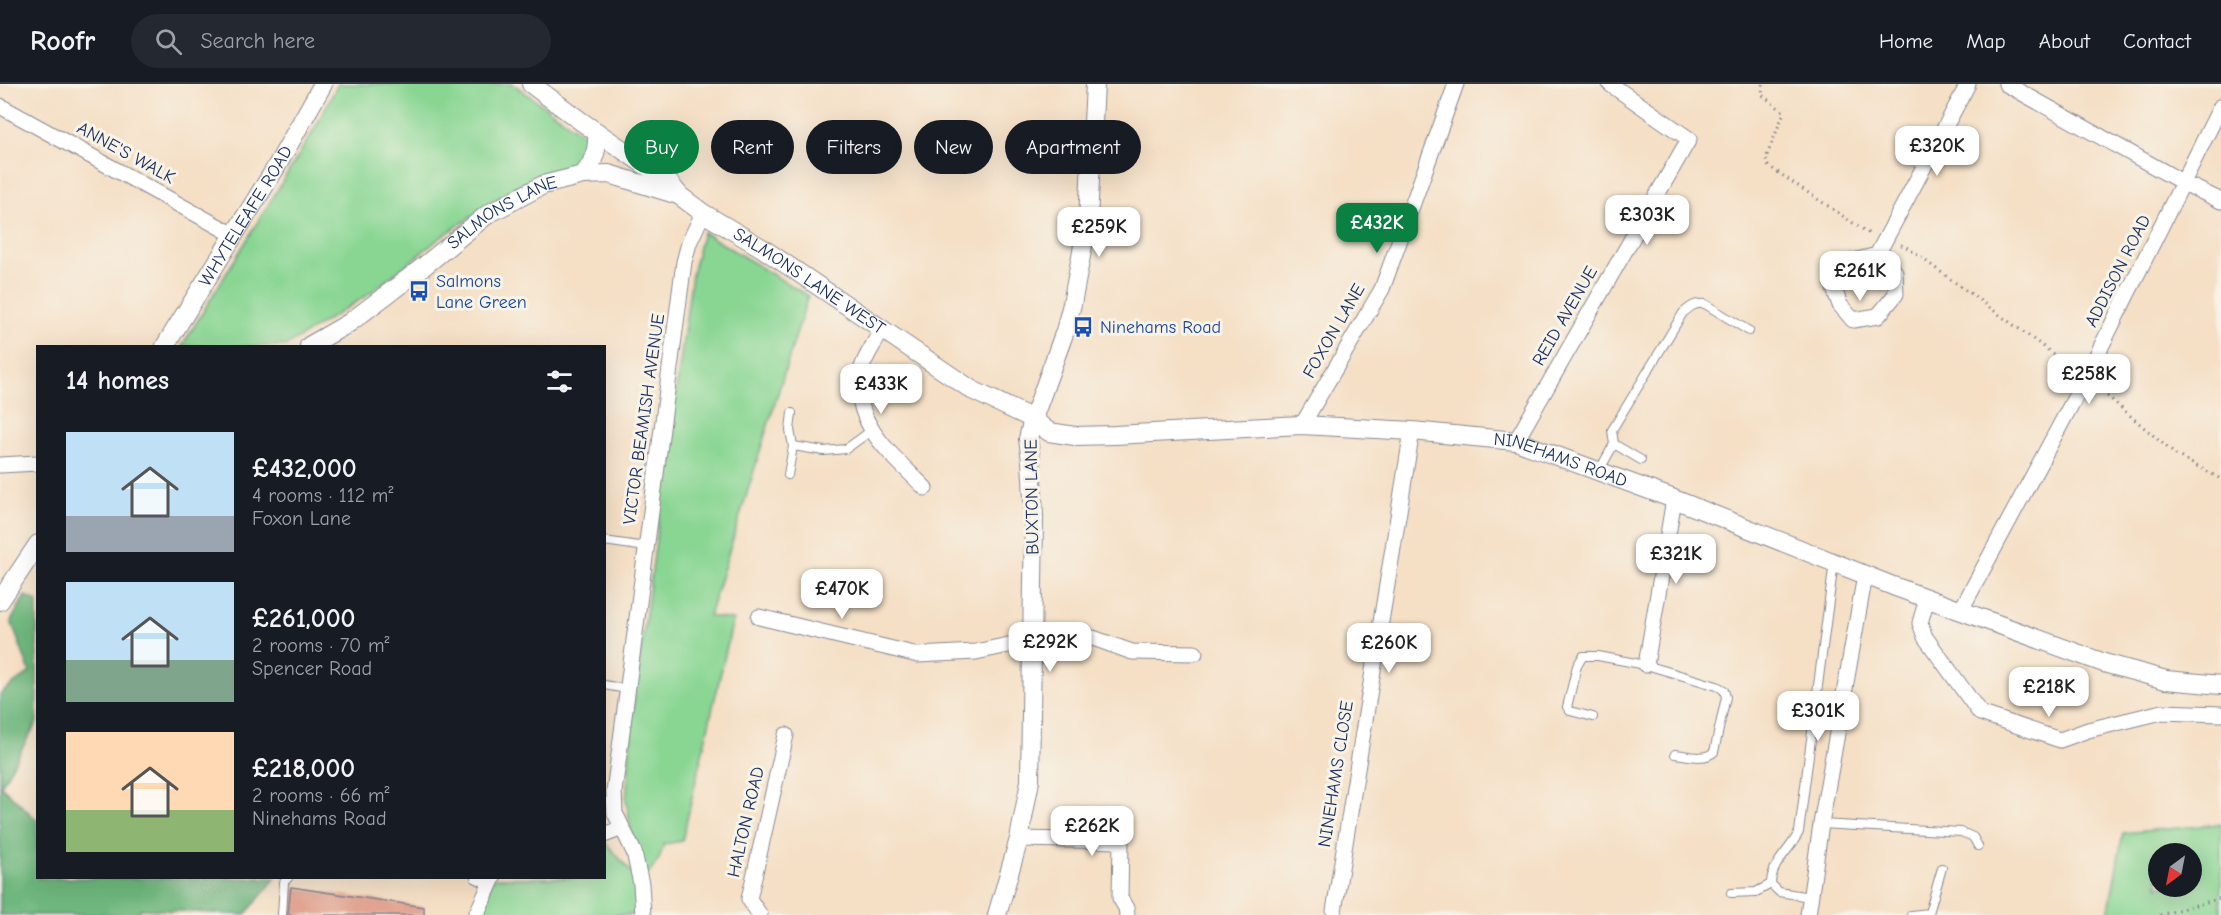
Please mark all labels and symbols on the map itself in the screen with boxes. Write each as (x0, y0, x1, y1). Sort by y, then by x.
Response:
street label: ANNE'S WALK (73, 117, 179, 189)
pin: £320K (1895, 126, 1979, 177)
street label: WHYTELEAFE ROAD (194, 142, 297, 290)
street label: SALMONS LANE (443, 171, 559, 254)
pin: £303K (1605, 195, 1689, 246)
pin: £432K (1335, 203, 1419, 254)
pin: £259K (1057, 207, 1141, 258)
street label: ADDISON ROAD (2081, 211, 2155, 331)
street label: SALMONS LANE WEST (730, 223, 890, 339)
pin: £261K (1818, 251, 1902, 302)
street label: REID AVENUE (1528, 262, 1602, 369)
place label: Salmons Lane Green (436, 271, 527, 313)
bus stop icon: Salmons Lane Green (407, 279, 431, 303)
street label: FOXON LANE (1299, 280, 1370, 382)
street label: VICTOR BEAMISH AVENUE (619, 312, 669, 526)
bus stop icon: Ninehams Road (1071, 315, 1095, 339)
place label: Ninehams Road (1100, 317, 1221, 338)
pin: £258K (2047, 354, 2131, 405)
pin: £433K (839, 364, 923, 415)
street label: NINEHAMS ROAD (1493, 428, 1630, 491)
street label: BUXTON LANE (1020, 439, 1044, 555)
pin: £321K (1634, 534, 1718, 585)
pin: £470K (800, 569, 884, 620)
pin: £292K (1008, 622, 1092, 673)
pin: £260K (1347, 623, 1431, 674)
pin: £218K (2007, 667, 2091, 718)
pin: £301K (1776, 691, 1860, 742)
street label: NINEHAMS CLOSE (1314, 699, 1358, 849)
street label: HALTON ROAD (723, 765, 769, 879)
pin: £262K (1050, 806, 1134, 857)
north arrow (2148, 843, 2202, 897)

